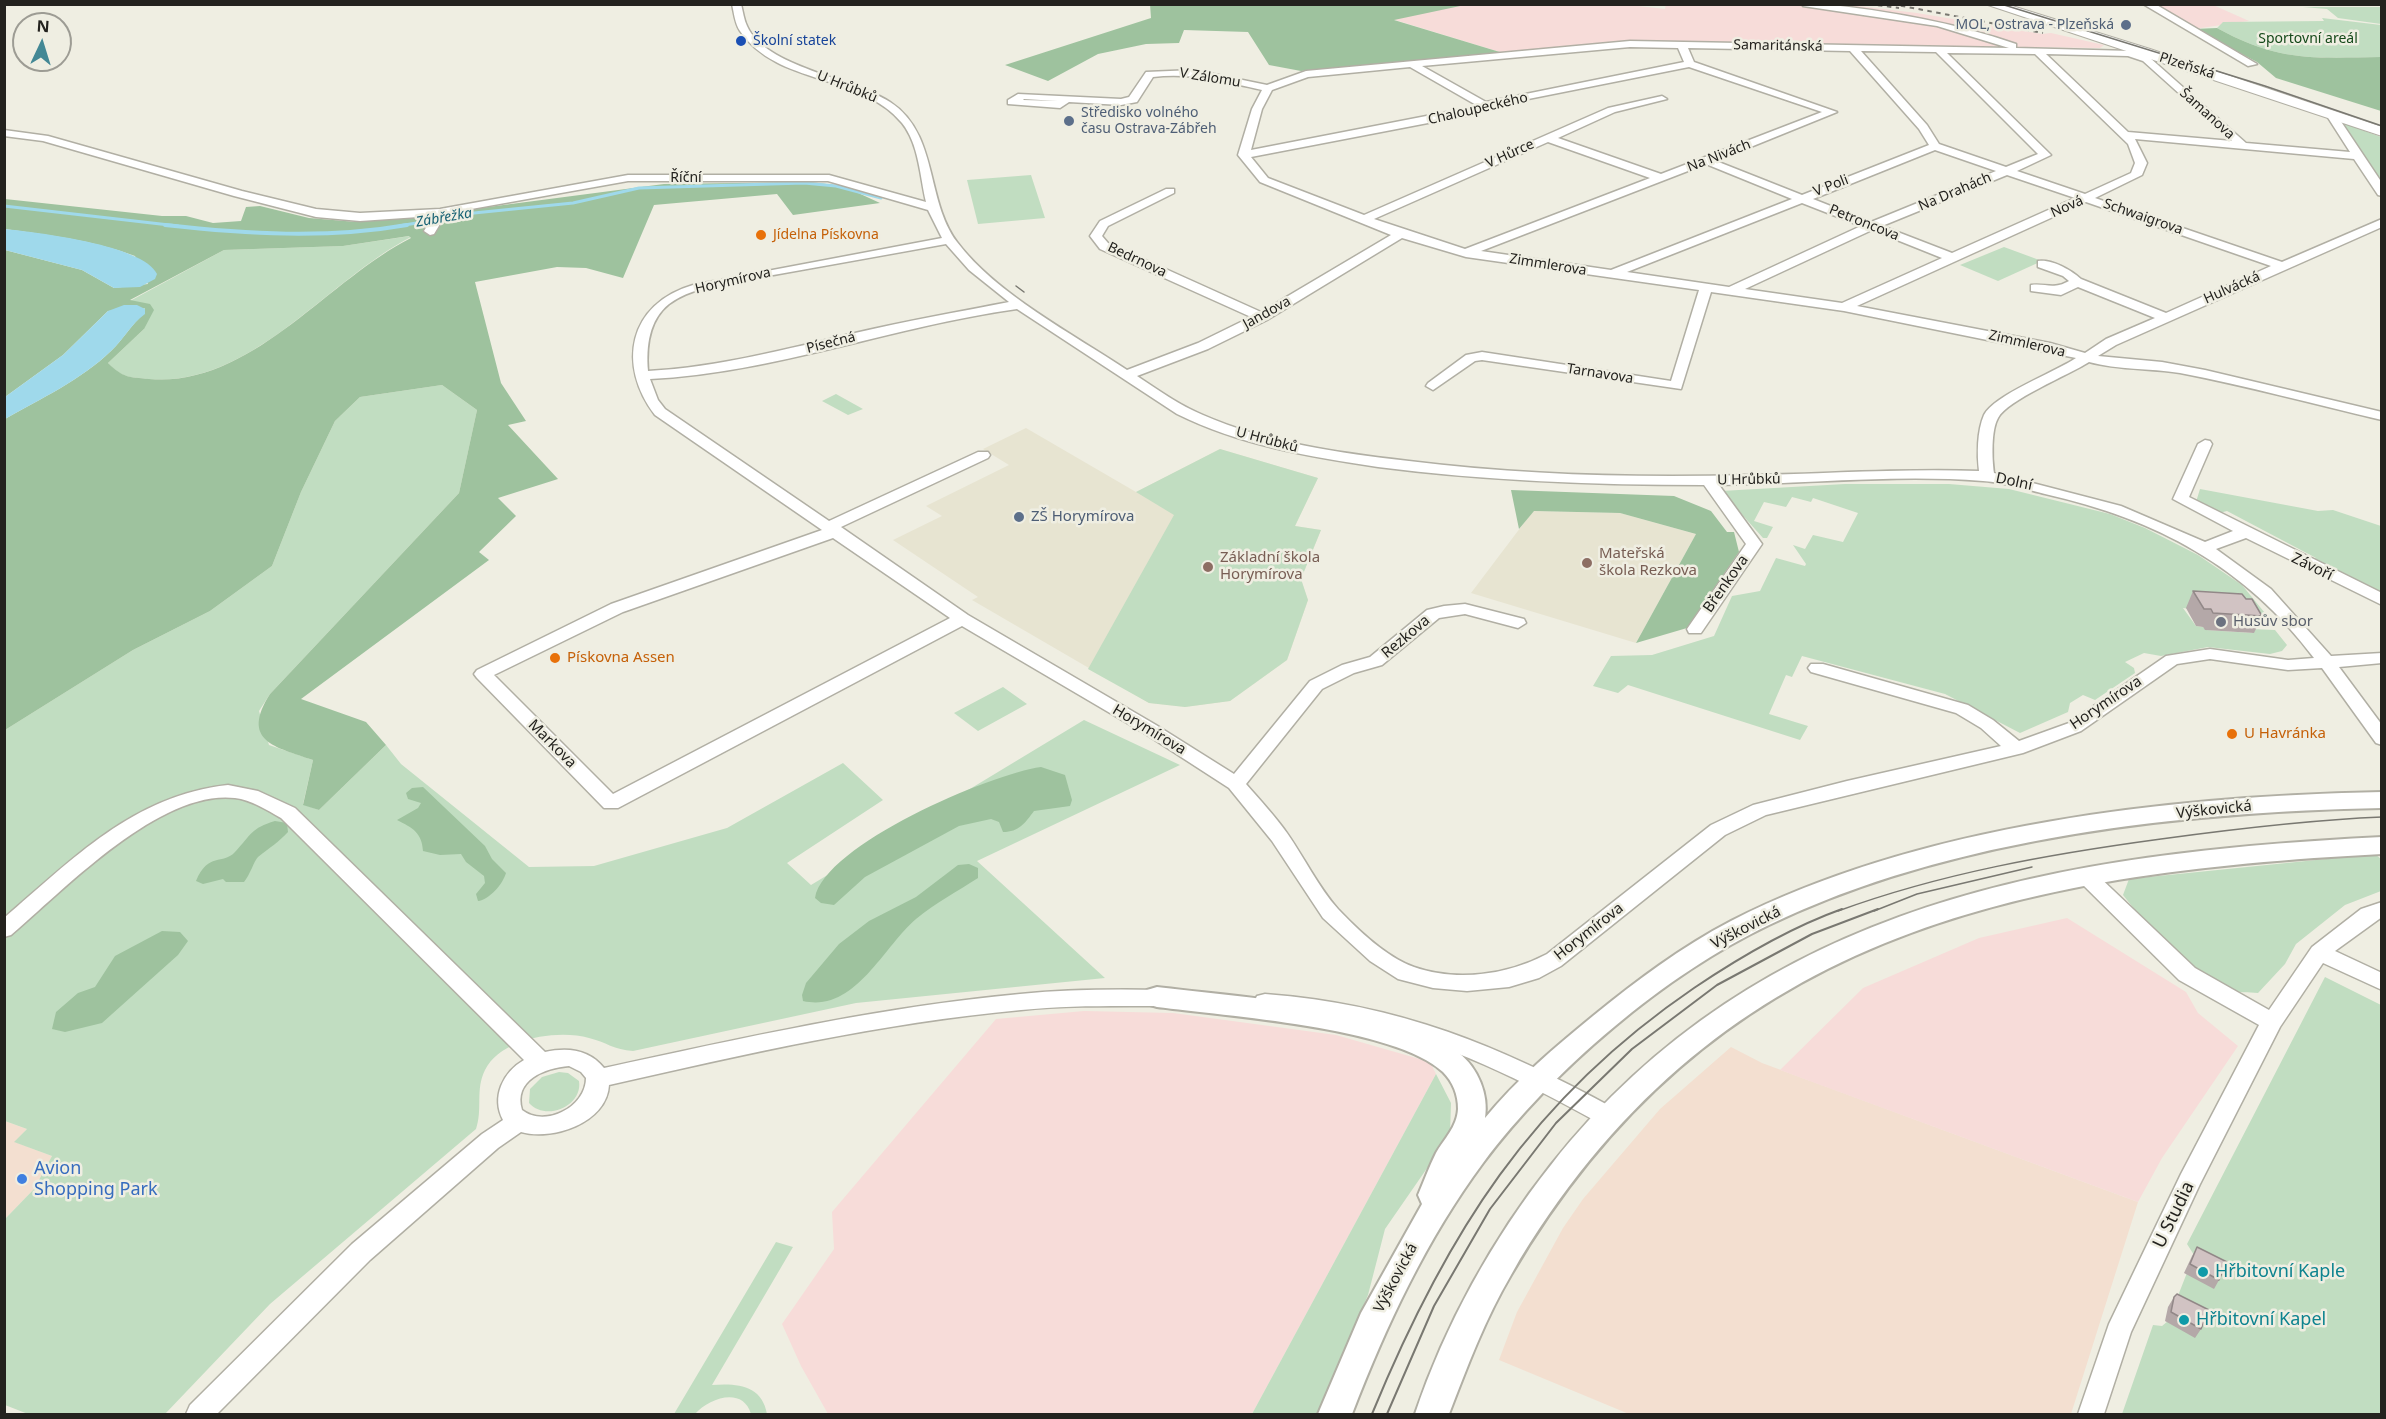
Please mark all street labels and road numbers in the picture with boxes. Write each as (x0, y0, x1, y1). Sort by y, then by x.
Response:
street label: Samaritánská (1733, 37, 1823, 55)
street label: Plzeňská (2157, 49, 2217, 83)
street label: V Zálomu (1178, 65, 1242, 91)
street label: U Hrůbků (814, 67, 880, 107)
street label: Šamanova (2176, 85, 2238, 143)
street label: Chaloupeckého (1427, 89, 1529, 129)
street label: V Hůrce (1483, 136, 1537, 172)
street label: Na Nivách (1685, 136, 1753, 176)
street label: Na Drahách (1916, 169, 1994, 215)
street label: Říční (670, 170, 702, 186)
street label: V Poli (1811, 172, 1851, 200)
street label: Nová (2048, 192, 2086, 222)
street label: Schwaigrova (2101, 196, 2185, 238)
street label: Petroncova (1827, 201, 1901, 245)
street label: Bedrnova (1105, 239, 1169, 281)
street label: Zimmlerova (1508, 251, 1588, 279)
street label: Horymírova (694, 264, 772, 298)
street label: Hulvácká (2201, 268, 2263, 308)
street label: Jandova (1240, 293, 1294, 333)
street label: Zimmlerova (1987, 327, 2067, 361)
street label: Písečná (805, 329, 857, 357)
street label: Tarnavova (1566, 360, 1634, 388)
street label: U Hrůbků (1234, 424, 1300, 456)
street label: Dolní (1994, 469, 2034, 495)
street label: U Hrůbků (1717, 471, 1781, 489)
street label: Závoří (2288, 549, 2336, 585)
street label: Břenkova (1700, 552, 1752, 616)
street label: Rezkova (1378, 612, 1434, 662)
street label: Horymírova (2067, 672, 2145, 734)
street label: Horymírova (1109, 701, 1189, 759)
street label: Markova (524, 716, 580, 772)
street label: Výškovická (2175, 797, 2253, 823)
street label: Horymírova (1551, 899, 1627, 965)
street label: Výškovická (1708, 903, 1784, 953)
street label: U Studia (2149, 1178, 2199, 1252)
street label: Výškovická (1370, 1240, 1422, 1316)

